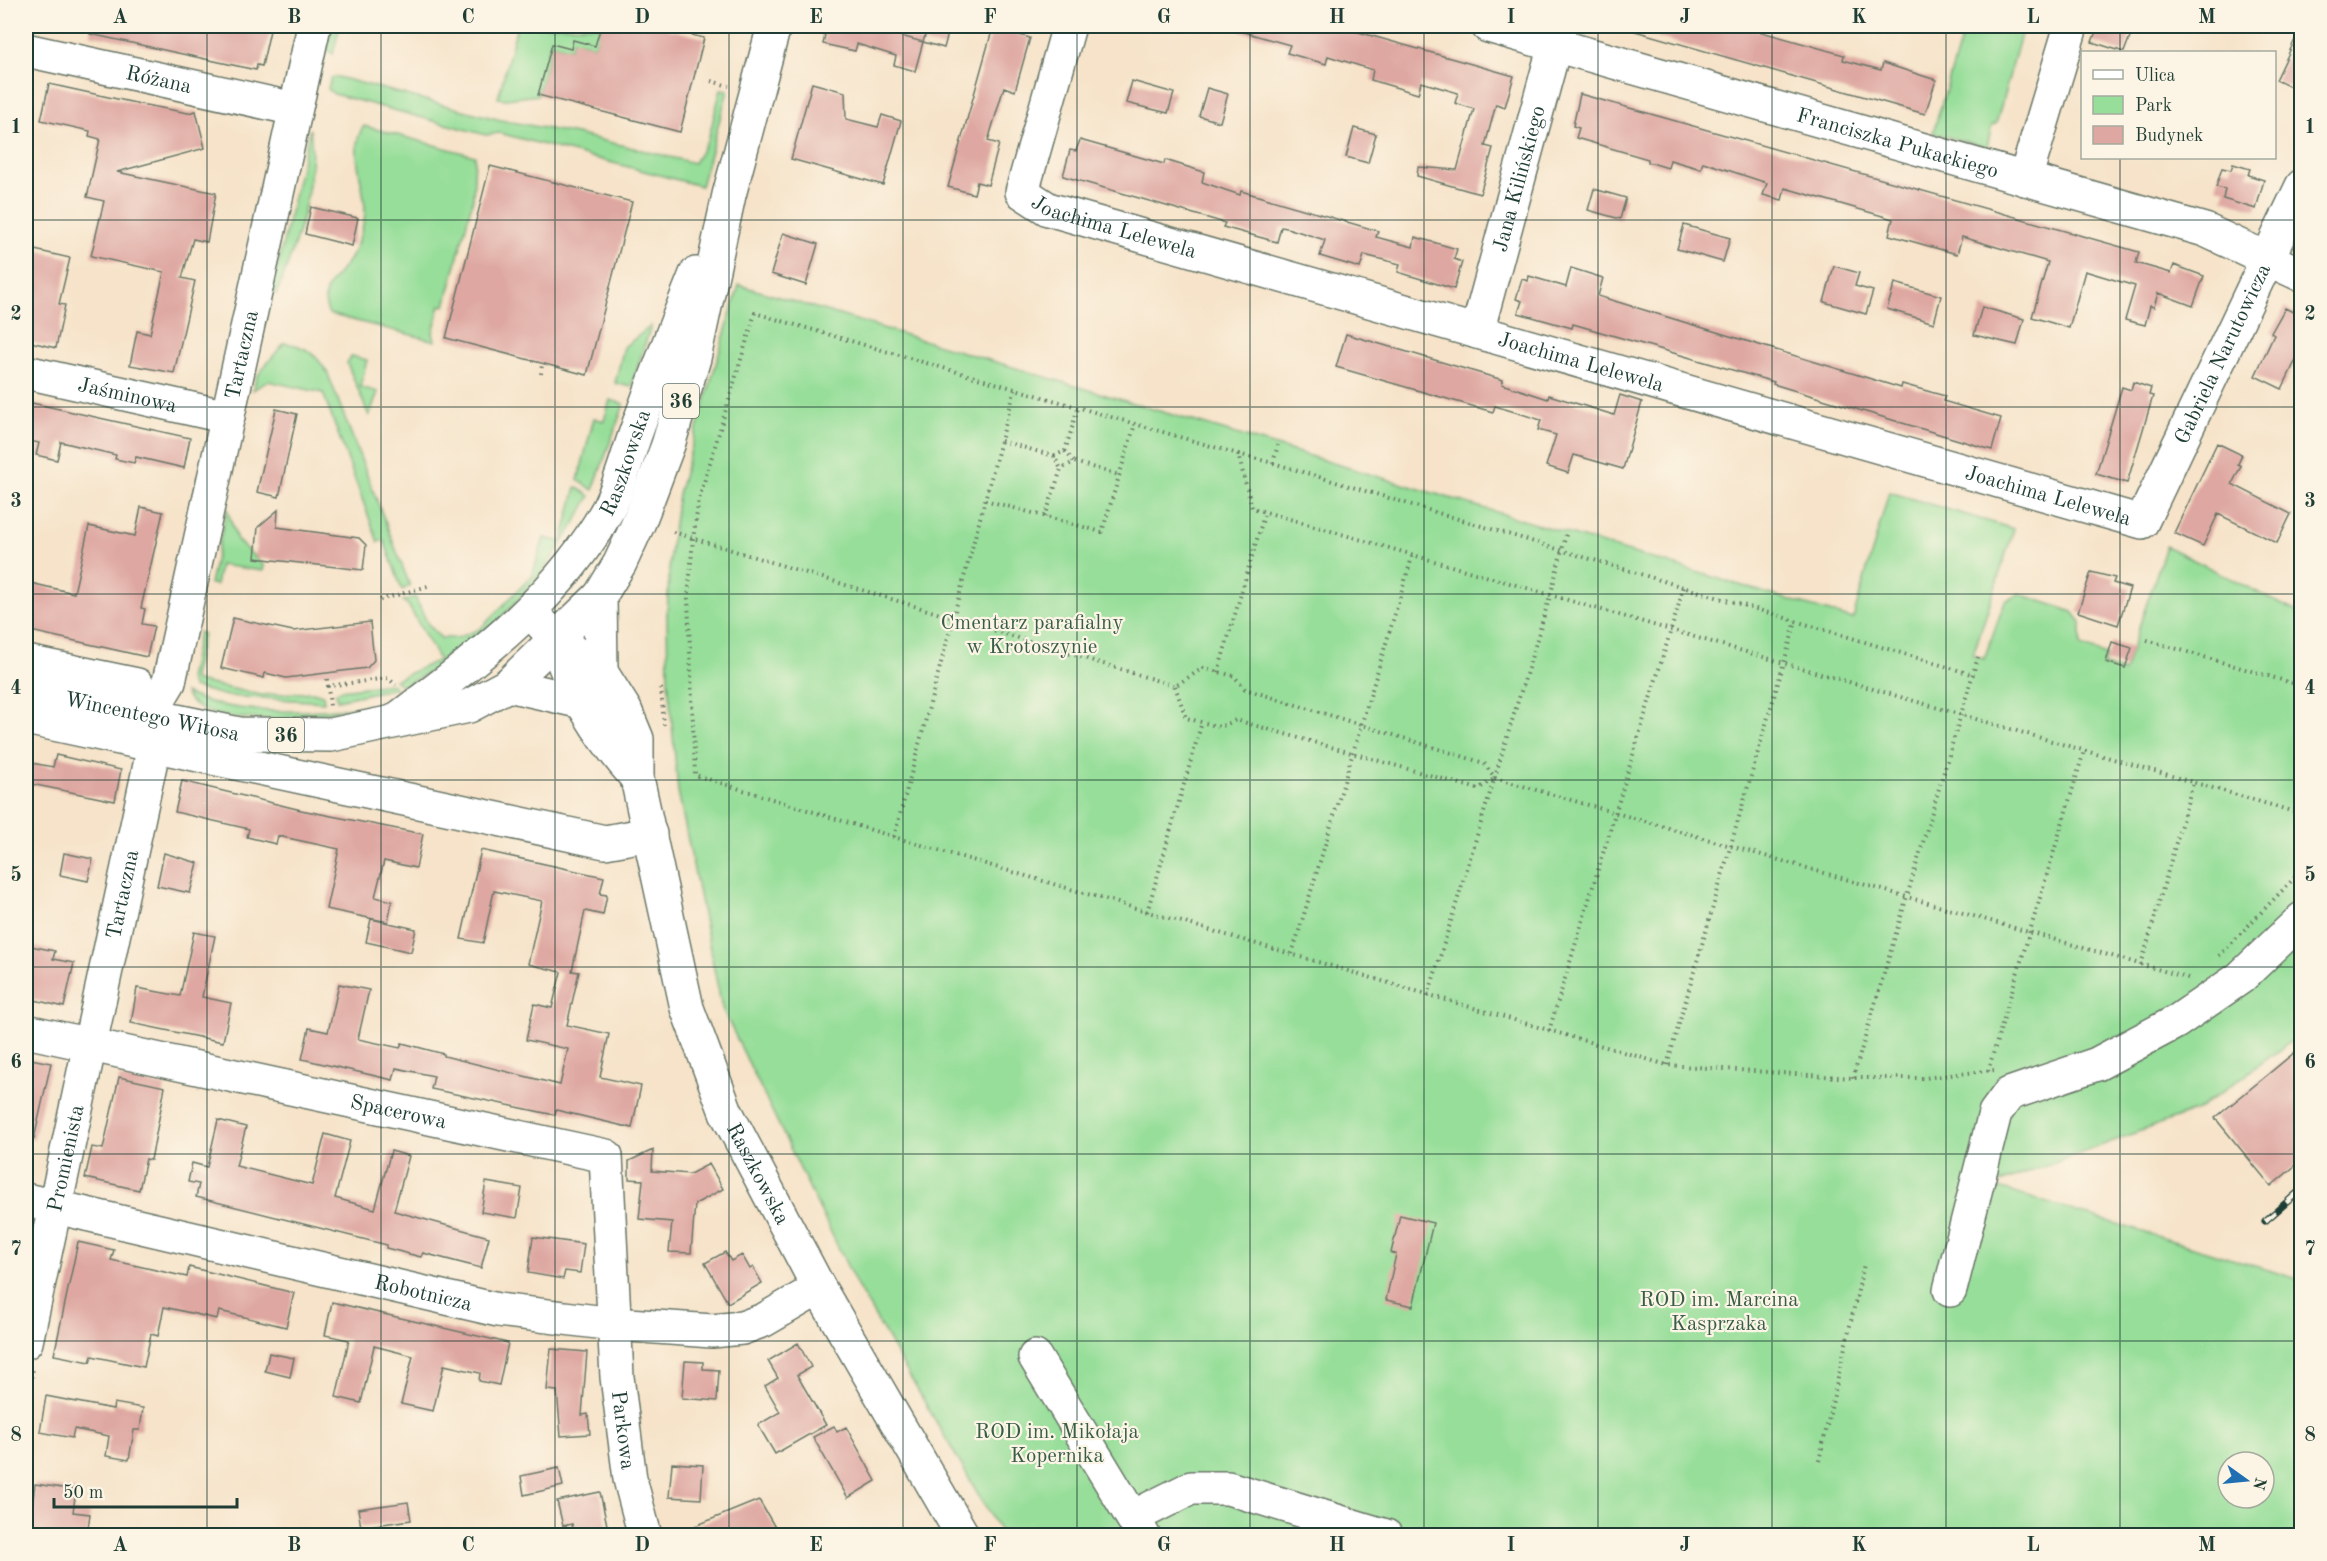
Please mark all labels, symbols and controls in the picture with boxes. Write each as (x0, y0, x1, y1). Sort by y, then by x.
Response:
text: A (112, 8, 128, 28)
text: B (287, 8, 301, 28)
text: C (461, 8, 475, 28)
text: D (634, 8, 650, 28)
text: E (809, 8, 823, 28)
text: F (983, 8, 997, 28)
text: G (1157, 8, 1171, 28)
text: H (1329, 8, 1345, 28)
text: I (1507, 8, 1515, 28)
text: J (1680, 8, 1691, 28)
text: K (1851, 8, 1867, 28)
text: L (2026, 8, 2040, 28)
text: M (2198, 8, 2216, 28)
legend (2081, 51, 2276, 159)
street label: Różana (124, 63, 193, 98)
text: Ulica (2135, 67, 2176, 85)
text: Park (2135, 97, 2172, 115)
street label: Jana Kilińskiego (1490, 103, 1550, 254)
street label: Franciszka Pukackiego (1794, 105, 2001, 183)
text: 1 (10, 118, 22, 138)
text: 1 (2304, 118, 2316, 138)
text: Budynek (2135, 127, 2203, 145)
street label: Joachima Lelewela (1027, 192, 1199, 263)
street label: Gabriela Narutowicza (2172, 261, 2275, 448)
text: 2 (10, 305, 22, 325)
text: 2 (2304, 305, 2316, 325)
street label: Tartaczna (223, 308, 263, 402)
street label: Joachima Lelewela (1495, 329, 1666, 397)
street label: Jaśminowa (76, 375, 179, 417)
road number: 36 (663, 384, 699, 418)
street label: Raszkowska (597, 407, 655, 520)
street label: Joachima Lelewela (1963, 463, 2133, 530)
text: 3 (10, 492, 22, 512)
text: 3 (2304, 492, 2316, 512)
park label: Cmentarz parafialny w Krotoszynie (940, 613, 1124, 658)
text: 4 (10, 679, 22, 699)
text: 4 (2304, 679, 2316, 699)
street label: Wincentego Witosa (63, 689, 241, 746)
road number: 36 (268, 718, 304, 752)
street label: Tartaczna (104, 848, 143, 941)
text: 5 (10, 865, 22, 886)
text: 5 (2304, 865, 2316, 886)
text: 6 (10, 1053, 22, 1073)
text: 6 (2304, 1053, 2316, 1073)
street label: Spacerowa (348, 1092, 448, 1133)
street label: Promienista (45, 1103, 89, 1214)
street label: Raszkowska (722, 1120, 793, 1228)
text: 7 (10, 1240, 22, 1260)
text: 7 (2304, 1240, 2316, 1260)
street label: Robotnicza (372, 1273, 474, 1316)
park label: ROD im. Marcina Kasprzaka (1639, 1290, 1799, 1335)
street label: Parkowa (607, 1389, 638, 1471)
park label: ROD im. Mikołaja Kopernika (975, 1422, 1139, 1467)
text: 8 (10, 1426, 22, 1446)
text: 8 (2304, 1426, 2316, 1446)
north arrow (2216, 1450, 2276, 1510)
scale bar (54, 1471, 237, 1509)
text: N (2249, 1475, 2268, 1492)
text: 50 m (63, 1484, 103, 1502)
text: A (112, 1536, 128, 1556)
text: B (287, 1536, 301, 1556)
text: C (461, 1536, 475, 1556)
text: D (634, 1536, 650, 1556)
text: E (809, 1536, 823, 1556)
text: F (983, 1536, 997, 1556)
text: G (1157, 1536, 1171, 1556)
text: H (1329, 1536, 1345, 1556)
text: I (1507, 1536, 1515, 1556)
text: J (1680, 1536, 1691, 1556)
text: K (1851, 1536, 1867, 1556)
text: L (2026, 1536, 2040, 1556)
text: M (2198, 1536, 2216, 1556)

